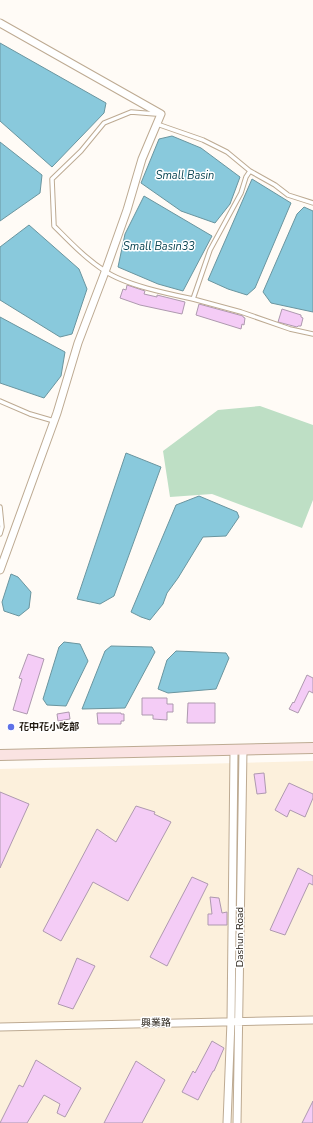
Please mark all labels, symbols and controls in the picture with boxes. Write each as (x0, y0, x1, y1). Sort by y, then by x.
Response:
water label: Small Basin (156, 168, 214, 183)
water label: Small Basin33 (123, 239, 195, 254)
place label: 花中花小吃部 (19, 720, 79, 734)
marker: 花中花小吃部 (6, 722, 16, 732)
street label: Dashun Road (233, 907, 247, 967)
street label: 興業路 (141, 1016, 171, 1030)

